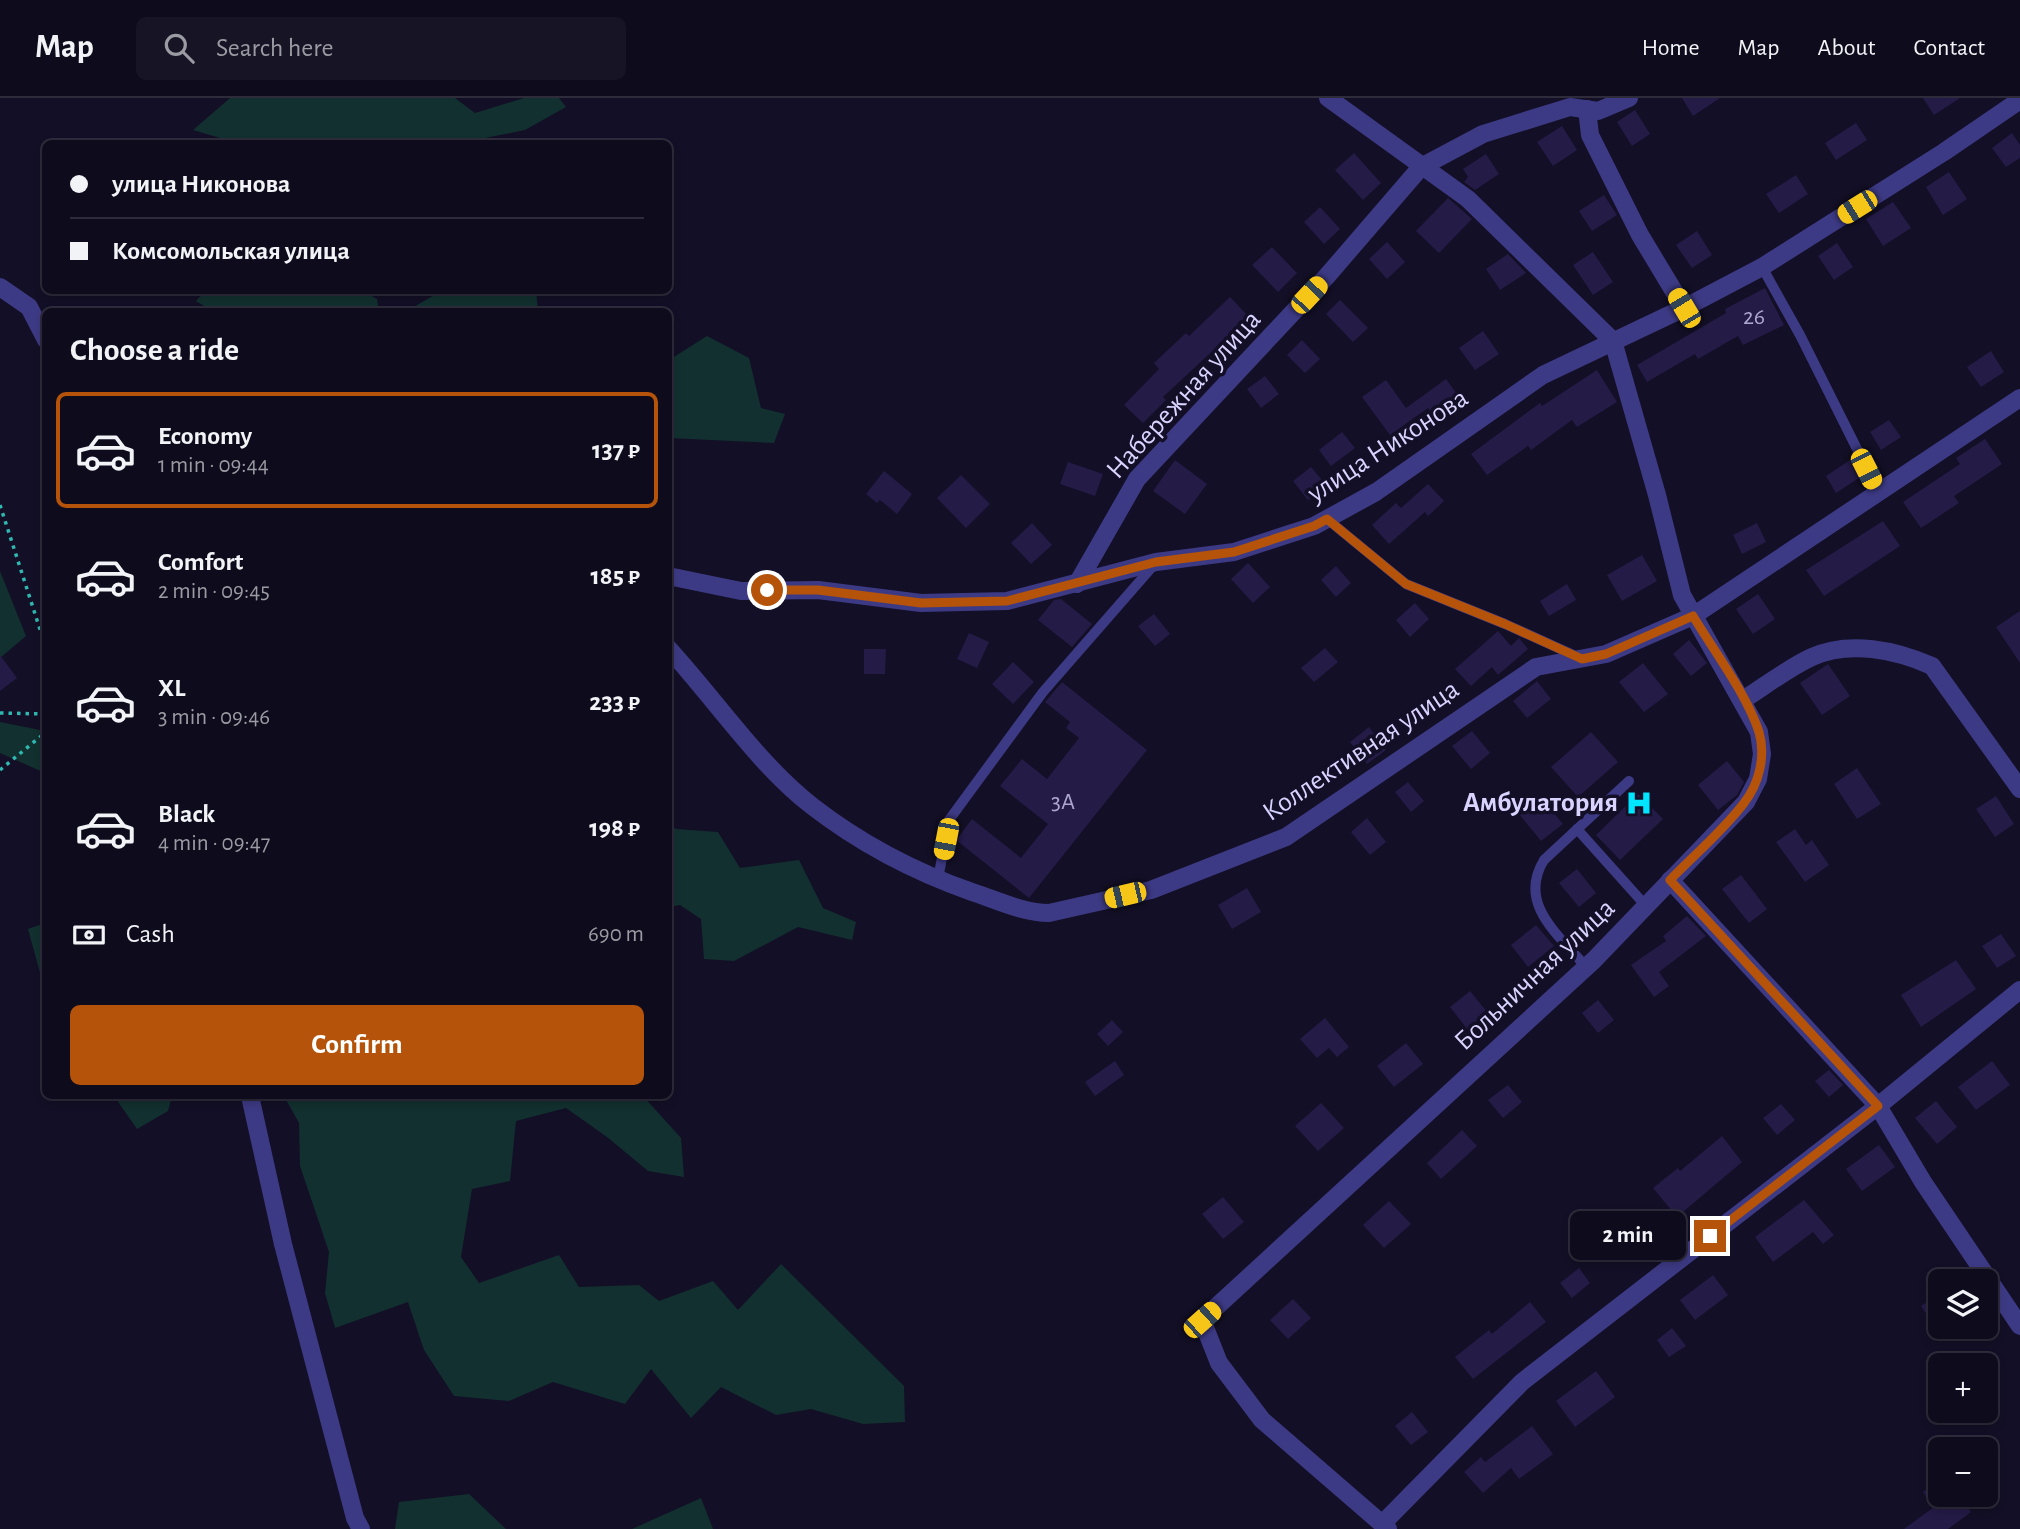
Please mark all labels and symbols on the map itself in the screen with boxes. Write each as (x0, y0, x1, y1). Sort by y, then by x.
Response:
car (1834, 187, 1881, 227)
car (1287, 272, 1332, 318)
car (1665, 285, 1704, 331)
street label: Набережная улица (1101, 305, 1267, 484)
house number: 26 (1743, 305, 1765, 329)
street label: улица Никонова (1302, 384, 1473, 509)
car (1848, 446, 1885, 492)
route start (751, 574, 783, 606)
street label: Коллективная улица (1258, 675, 1464, 827)
hospital icon: Амбулатория (1624, 788, 1654, 818)
place label: Амбулатория (1463, 789, 1618, 817)
house number: 3А (1051, 790, 1075, 814)
car (932, 816, 961, 862)
car (1103, 880, 1148, 910)
street label: Больничная улица (1449, 894, 1621, 1056)
callout: 2 min (1570, 1212, 1686, 1260)
route end (1694, 1220, 1726, 1252)
car (1180, 1298, 1225, 1342)

